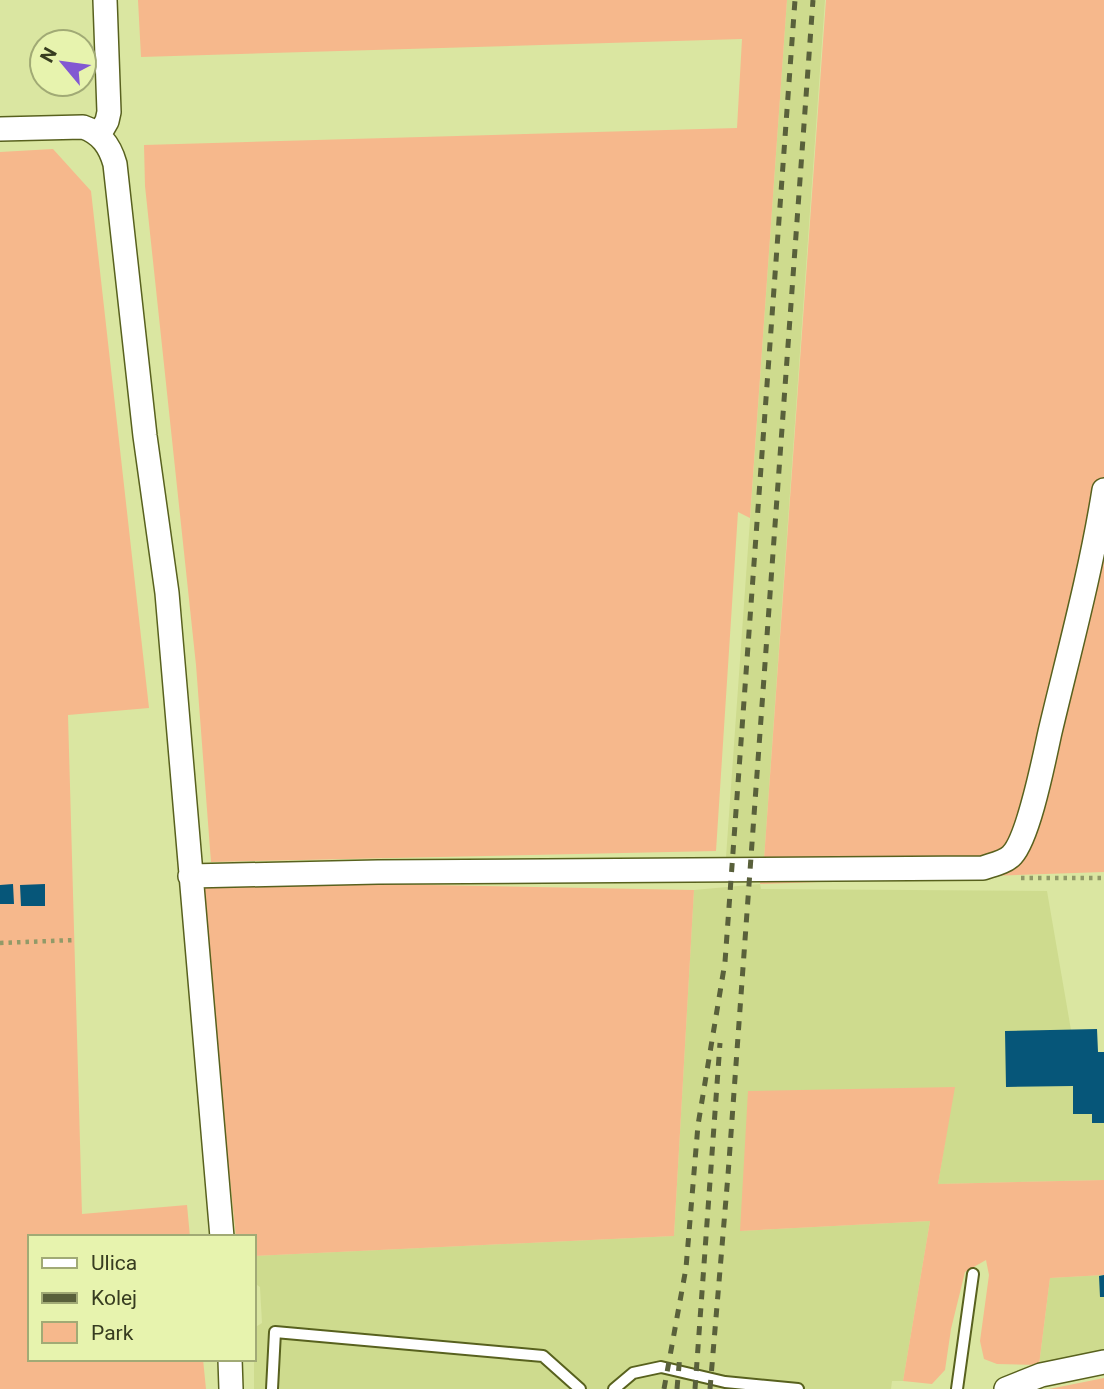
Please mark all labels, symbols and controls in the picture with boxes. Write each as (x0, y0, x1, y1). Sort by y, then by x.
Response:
north arrow (28, 28, 98, 98)
text: N (35, 44, 62, 66)
legend (28, 1235, 256, 1361)
text: Ulica (91, 1251, 137, 1275)
text: Kolej (91, 1286, 137, 1310)
text: Park (91, 1321, 134, 1345)

